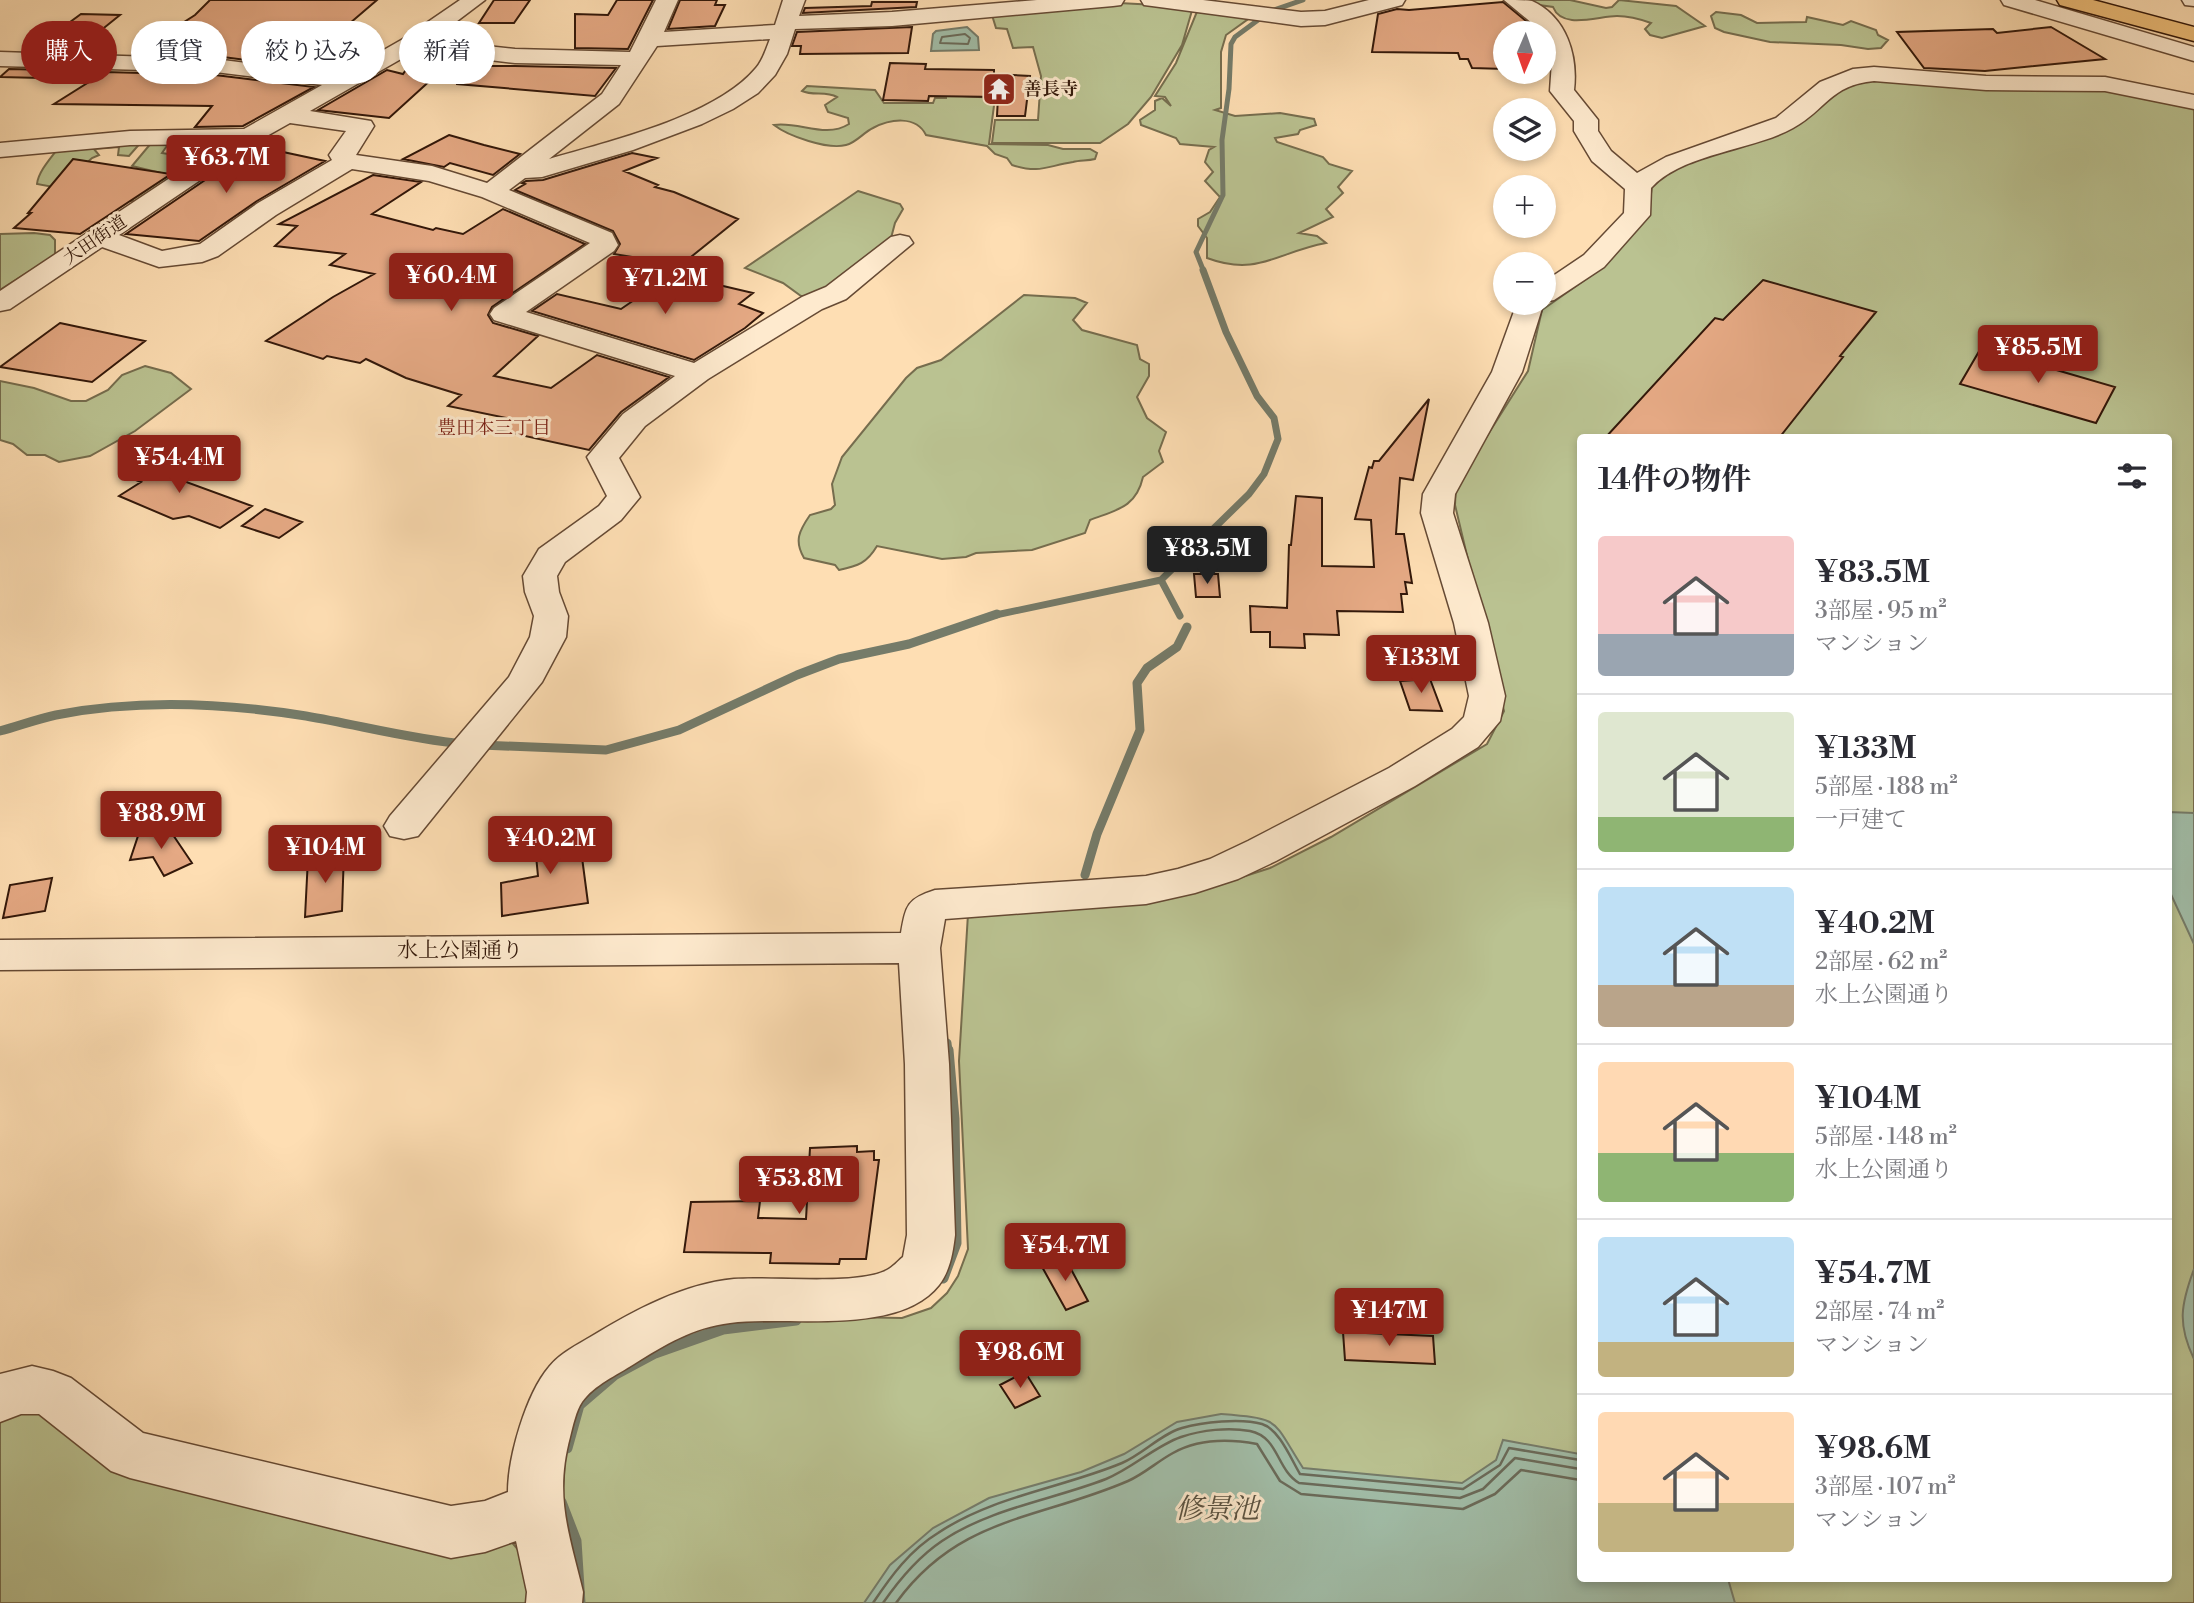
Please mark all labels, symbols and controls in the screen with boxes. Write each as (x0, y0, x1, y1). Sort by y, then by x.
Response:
chip: 購入 (21, 21, 117, 84)
chip: 賃貸 (131, 21, 227, 84)
chip: 絞り込み (241, 21, 385, 84)
chip: 新着 (399, 21, 495, 84)
north arrow (1493, 21, 1556, 84)
map controls (1493, 21, 1556, 315)
temple icon: 善長寺 (980, 70, 1018, 108)
place label: 善長寺 (1024, 78, 1078, 101)
button: layers (1493, 98, 1556, 161)
pin: ¥63.7M (169, 136, 283, 195)
text: ¥63.7M (182, 144, 270, 172)
button: + (1493, 175, 1556, 238)
street label: 大田街道 (59, 210, 131, 270)
button: − (1493, 252, 1556, 315)
pin: ¥60.4M (394, 254, 508, 313)
pin: ¥71.2M (608, 256, 722, 316)
text: ¥60.4M (405, 262, 497, 290)
text: ¥71.2M (622, 265, 708, 293)
pin: ¥85.5M (1981, 326, 2095, 385)
text: ¥85.5M (1994, 334, 2082, 362)
district label: 豊田本三丁目 (437, 416, 551, 440)
pin: ¥54.4M (122, 435, 236, 495)
text: ¥54.4M (134, 444, 224, 472)
icon: filters (2113, 457, 2151, 495)
text: 14件の物件 (1598, 461, 1751, 499)
pin: ¥83.5M (1150, 526, 1264, 586)
text: ¥83.5M (1163, 535, 1251, 563)
text: ¥83.5M (1815, 554, 1930, 592)
icon: home (1654, 564, 1738, 648)
text: 3部屋 · 95 m² (1815, 597, 1947, 625)
text: マンション (1815, 630, 1929, 658)
pin: ¥133M (1372, 636, 1470, 695)
text: ¥133M (1382, 644, 1460, 672)
text: ¥133M (1815, 730, 1916, 768)
icon: home (1654, 740, 1738, 824)
text: 5部屋 · 188 m² (1815, 773, 1958, 801)
pin: ¥88.9M (104, 792, 218, 851)
text: ¥88.9M (116, 800, 206, 828)
text: 一戸建て (1815, 806, 1907, 834)
pin: ¥40.2M (493, 816, 607, 876)
text: ¥40.2M (504, 825, 596, 853)
pin: ¥104M (276, 826, 374, 885)
text: ¥104M (284, 834, 366, 862)
text: ¥40.2M (1815, 905, 1935, 943)
icon: home (1654, 915, 1738, 999)
street label: 水上公園通り (397, 938, 523, 964)
text: 2部屋 · 62 m² (1815, 948, 1947, 976)
text: 水上公園通り (1815, 981, 1953, 1009)
text: ¥104M (1815, 1080, 1921, 1118)
icon: home (1654, 1090, 1738, 1174)
text: 5部屋 · 148 m² (1815, 1123, 1957, 1151)
pin: ¥53.8M (742, 1156, 856, 1216)
text: 水上公園通り (1815, 1156, 1953, 1184)
text: ¥53.8M (755, 1165, 843, 1193)
pin: ¥54.7M (1008, 1224, 1122, 1283)
text: ¥54.7M (1021, 1232, 1109, 1260)
text: ¥54.7M (1815, 1255, 1931, 1293)
icon: home (1654, 1265, 1738, 1349)
pin: ¥147M (1340, 1288, 1438, 1348)
text: ¥147M (1351, 1297, 1427, 1325)
text: 2部屋 · 74 m² (1815, 1298, 1944, 1326)
pin: ¥98.6M (963, 1330, 1077, 1390)
text: マンション (1815, 1331, 1929, 1359)
text: ¥98.6M (976, 1339, 1064, 1367)
text: ¥98.6M (1815, 1430, 1931, 1468)
icon: home (1654, 1440, 1738, 1524)
text: 3部屋 · 107 m² (1815, 1473, 1956, 1501)
water label: 修景池 (1175, 1492, 1262, 1527)
text: マンション (1815, 1506, 1929, 1534)

